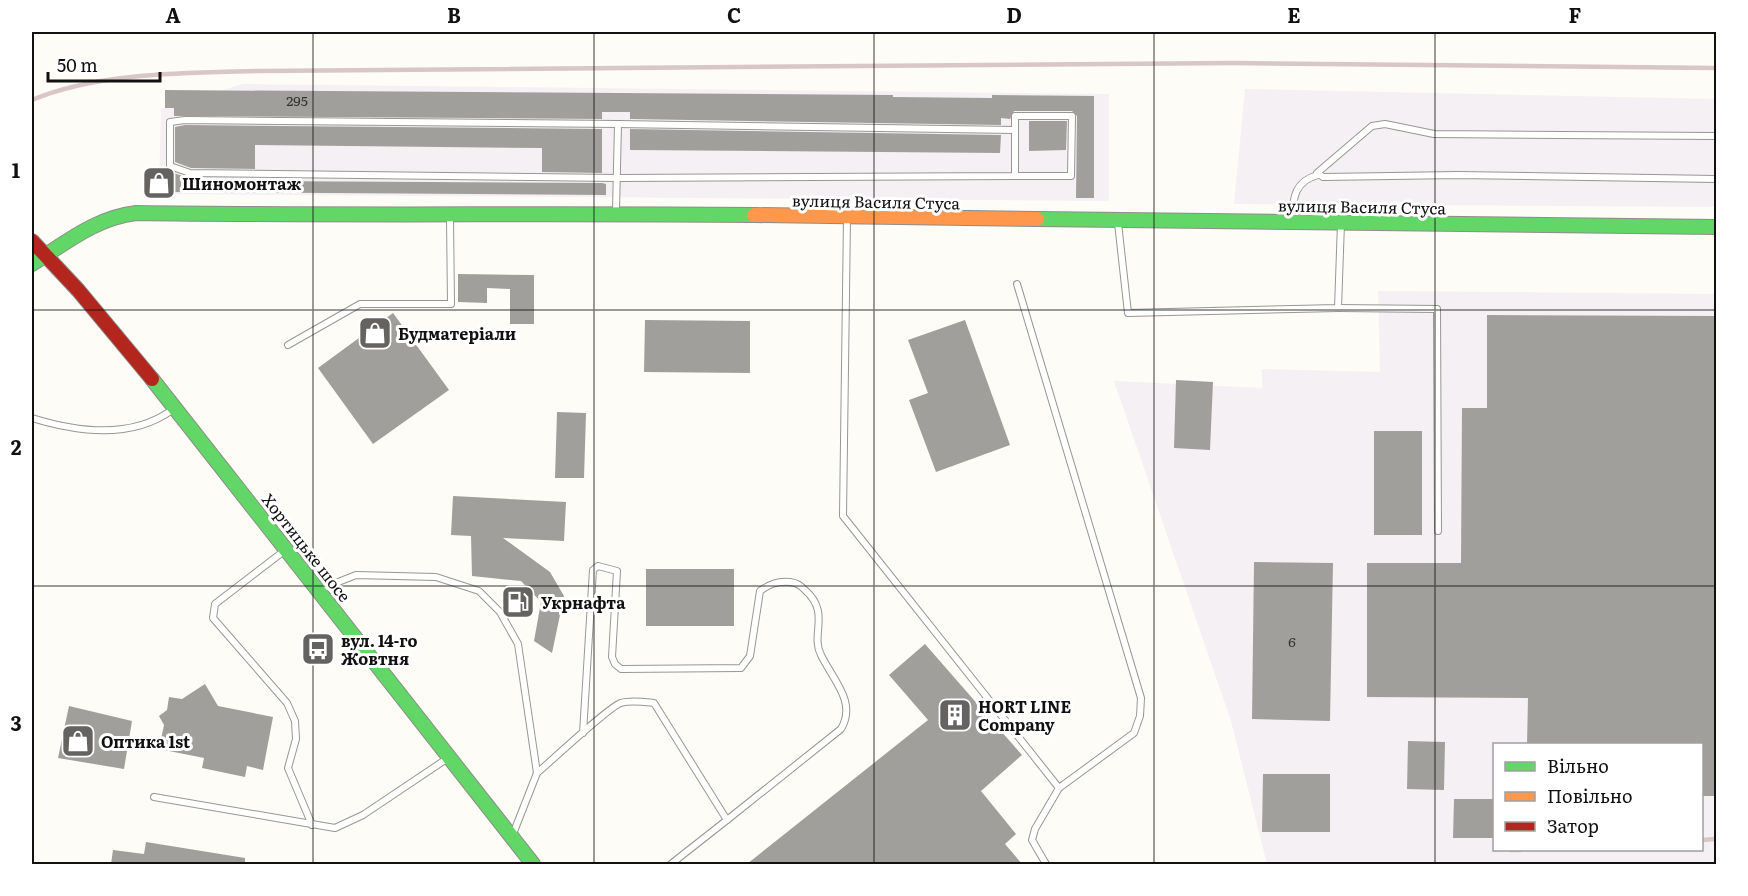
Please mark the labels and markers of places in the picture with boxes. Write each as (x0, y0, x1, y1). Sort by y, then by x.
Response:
shop icon: Шиномонтаж (141, 165, 177, 201)
place label: Шиномонтаж (182, 171, 302, 195)
shop icon: Будматеріали (357, 315, 393, 351)
place label: Будматеріали (398, 321, 516, 345)
fuel station icon: Укрнафта (500, 584, 536, 620)
place label: Укрнафта (541, 590, 626, 614)
place label: вул. 14-го Жовтня (341, 628, 417, 670)
bus stop icon: вул. 14-го Жовтня (300, 631, 336, 667)
place label: HORT LINE Company (978, 694, 1072, 736)
building icon: HORT LINE Company (937, 697, 973, 733)
shop icon: Оптика 1st (60, 723, 96, 759)
place label: Оптика 1st (101, 729, 190, 753)

